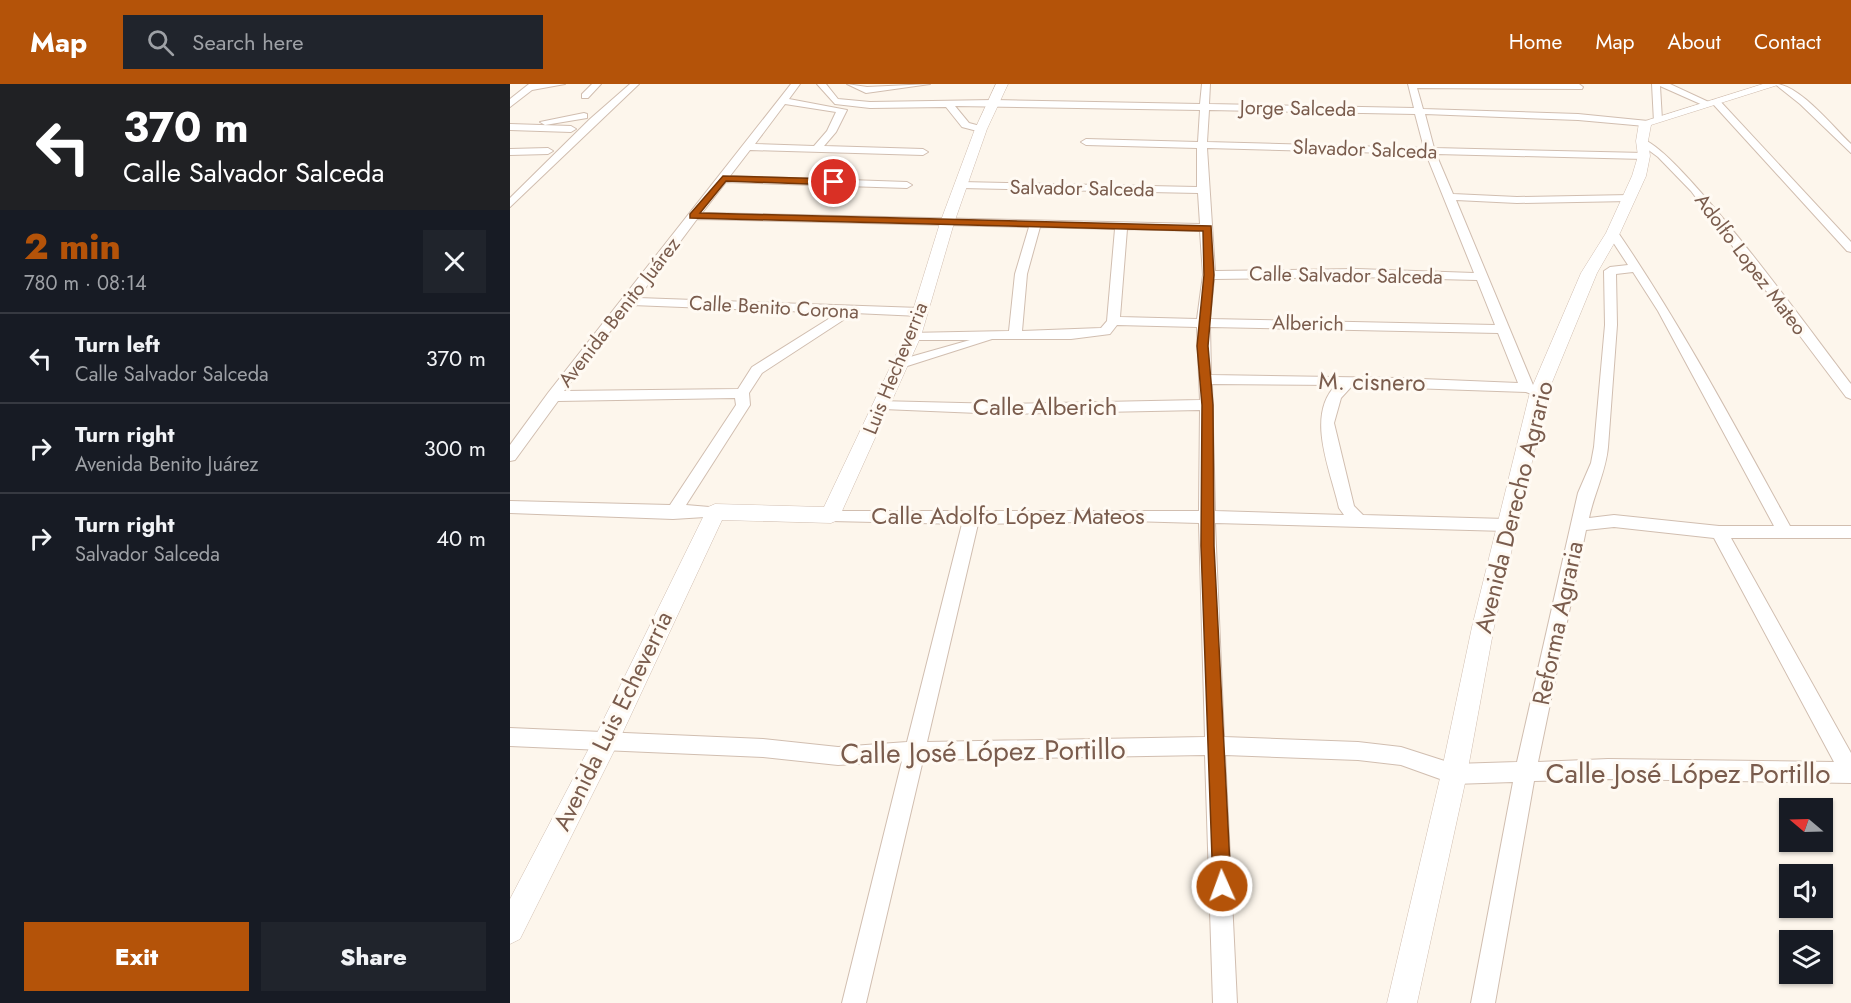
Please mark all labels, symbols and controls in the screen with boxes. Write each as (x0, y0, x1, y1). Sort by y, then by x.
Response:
search box (123, 15, 543, 69)
text: Map (30, 22, 87, 63)
icon: search (144, 26, 177, 59)
text: Search here (192, 26, 304, 58)
text: Home (1509, 27, 1562, 57)
text: Map (1595, 27, 1635, 57)
text: About (1668, 27, 1721, 57)
text: Contact (1754, 27, 1821, 57)
street label: Jorge Salceda (1237, 93, 1356, 124)
text: 370 m (123, 97, 249, 158)
icon: left (24, 108, 102, 186)
street label: Slavador Salceda (1292, 132, 1438, 167)
text: Calle Salvador Salceda (123, 153, 384, 192)
pin (808, 156, 859, 207)
icon: arrive (817, 165, 850, 198)
street label: Salvador Salceda (1009, 173, 1155, 204)
street label: Adolfo Lopez Mateo (1688, 187, 1814, 341)
text: 2 min (24, 220, 121, 272)
button: close (423, 230, 486, 293)
street label: Avenida Benito Juárez (552, 231, 687, 393)
street label: Calle Salvador Salceda (1249, 259, 1443, 292)
text: 780 m · 08:14 (24, 269, 147, 298)
street label: Calle Benito Corona (688, 289, 860, 326)
street label: Luis Hecheverria (856, 298, 935, 439)
street label: Alberich (1272, 308, 1344, 339)
text: Turn left (75, 328, 160, 360)
icon: left (24, 342, 57, 375)
text: 370 m (426, 342, 486, 374)
text: Calle Salvador Salceda (75, 360, 269, 389)
street label: M. cisnero (1318, 363, 1426, 400)
street label: Avenida Derecho Agrario (1465, 377, 1562, 637)
street label: Calle Alberich (973, 389, 1117, 424)
text: Turn right (75, 418, 175, 450)
icon: right (24, 432, 57, 465)
text: 300 m (424, 432, 486, 464)
text: Avenida Benito Juárez (75, 450, 258, 479)
street label: Calle Adolfo López Mateos (871, 498, 1145, 533)
text: Turn right (75, 508, 175, 540)
icon: right (24, 522, 57, 555)
text: 40 m (436, 522, 486, 554)
street label: Reforma Agraria (1523, 538, 1592, 708)
text: Salvador Salceda (75, 540, 220, 569)
street label: Avenida Luis Echeverría (544, 605, 681, 837)
street label: Calle José López Portillo (840, 729, 1126, 774)
street label: Calle José López Portillo (1545, 753, 1831, 794)
north arrow (1779, 798, 1833, 852)
map controls (1779, 798, 1833, 984)
position arrow (1190, 854, 1254, 918)
button: sound (1779, 864, 1833, 918)
button: Exit (24, 922, 249, 991)
button: Share (261, 922, 486, 991)
button: layers (1779, 930, 1833, 984)

